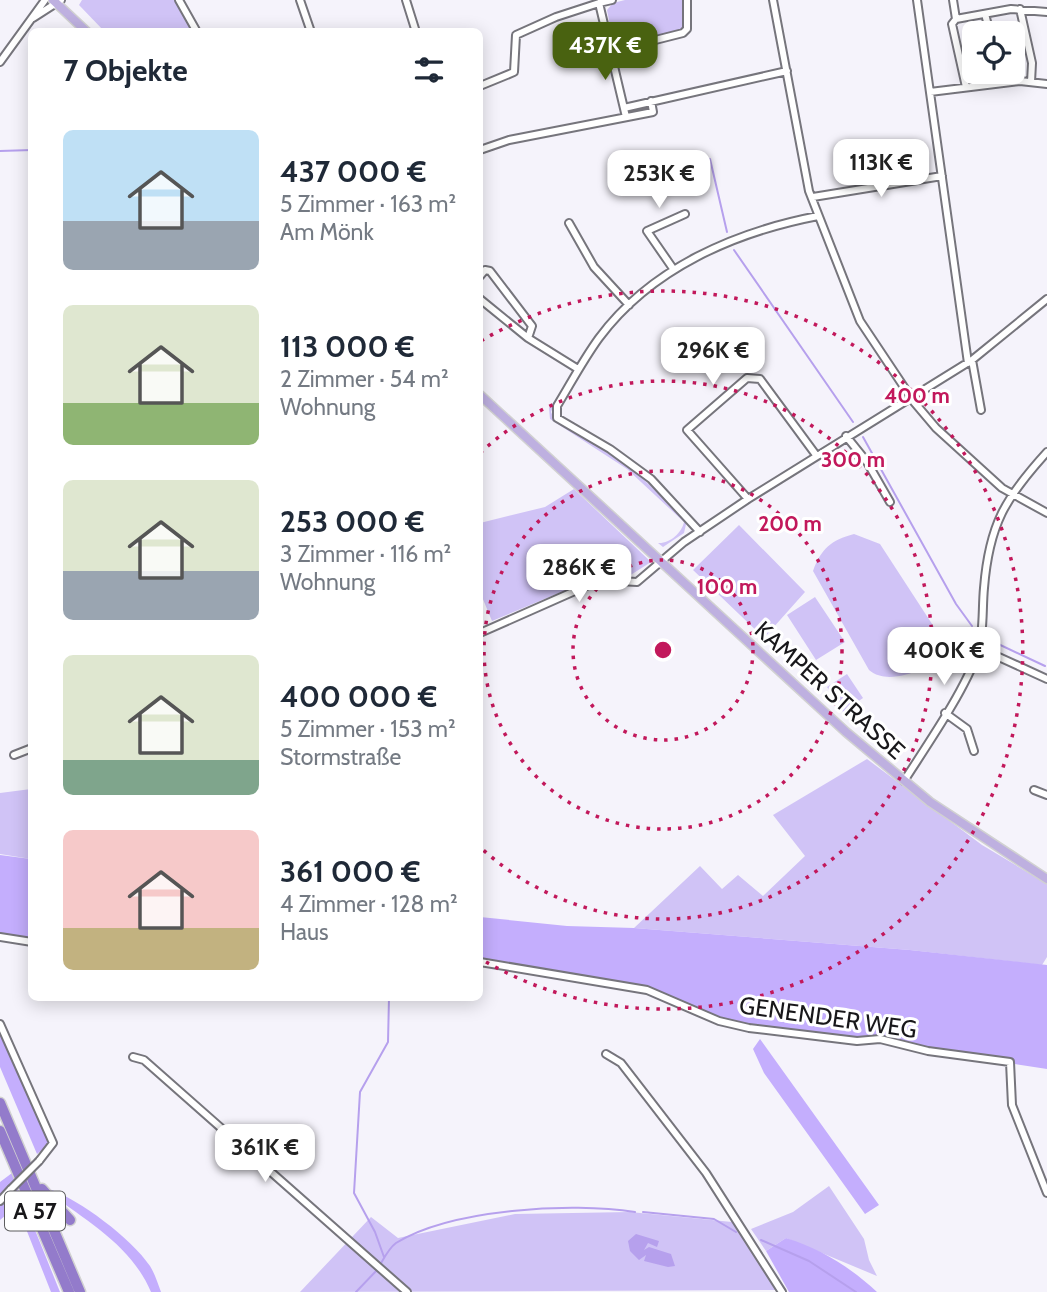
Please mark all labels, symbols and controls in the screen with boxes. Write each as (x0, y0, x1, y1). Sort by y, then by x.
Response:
map controls (962, 21, 1025, 84)
button: locate (962, 21, 1025, 84)
pin: 437K € (548, 22, 662, 82)
text: 437K € (569, 31, 641, 59)
icon: filters (410, 51, 448, 89)
text: 7 Objekte (63, 52, 188, 89)
pin: 113K € (824, 140, 938, 199)
text: 113K € (849, 148, 913, 176)
pin: 253K € (602, 150, 716, 210)
text: 437 000 € (280, 153, 426, 190)
icon: home (119, 158, 203, 242)
text: 253K € (623, 159, 695, 187)
text: 5 Zimmer · 163 m² (280, 190, 456, 218)
text: Am Mönk (280, 218, 374, 246)
text: 113 000 € (280, 328, 415, 365)
pin: 296K € (656, 328, 770, 387)
icon: home (119, 333, 203, 417)
text: 296K € (677, 336, 749, 364)
text: 2 Zimmer · 54 m² (280, 365, 449, 393)
text: 400 m (884, 383, 950, 408)
text: Wohnung (280, 393, 375, 421)
text: 300 m (821, 447, 885, 472)
text: 253 000 € (280, 503, 424, 540)
icon: home (119, 508, 203, 592)
text: 200 m (758, 511, 822, 536)
text: 3 Zimmer · 116 m² (280, 540, 451, 568)
pin: 286K € (522, 544, 636, 604)
text: 286K € (542, 553, 616, 581)
text: Wohnung (280, 568, 375, 596)
text: 100 m (697, 574, 757, 599)
street label: KAMPER STRASSE (749, 615, 911, 765)
pin: 400K € (887, 628, 1001, 687)
text: 400K € (903, 636, 985, 664)
centre of rings (651, 638, 675, 662)
text: 400 000 € (280, 678, 437, 715)
icon: home (119, 683, 203, 767)
text: 5 Zimmer · 153 m² (280, 715, 456, 743)
text: Stormstraße (280, 743, 401, 771)
text: 361 000 € (280, 853, 420, 890)
icon: home (119, 858, 203, 942)
text: 4 Zimmer · 128 m² (280, 890, 458, 918)
text: Haus (280, 918, 329, 946)
street label: GENENDER WEG (737, 990, 919, 1044)
pin: 361K € (208, 1124, 322, 1184)
text: 361K € (231, 1133, 299, 1161)
road number: A 57 (5, 1192, 65, 1230)

